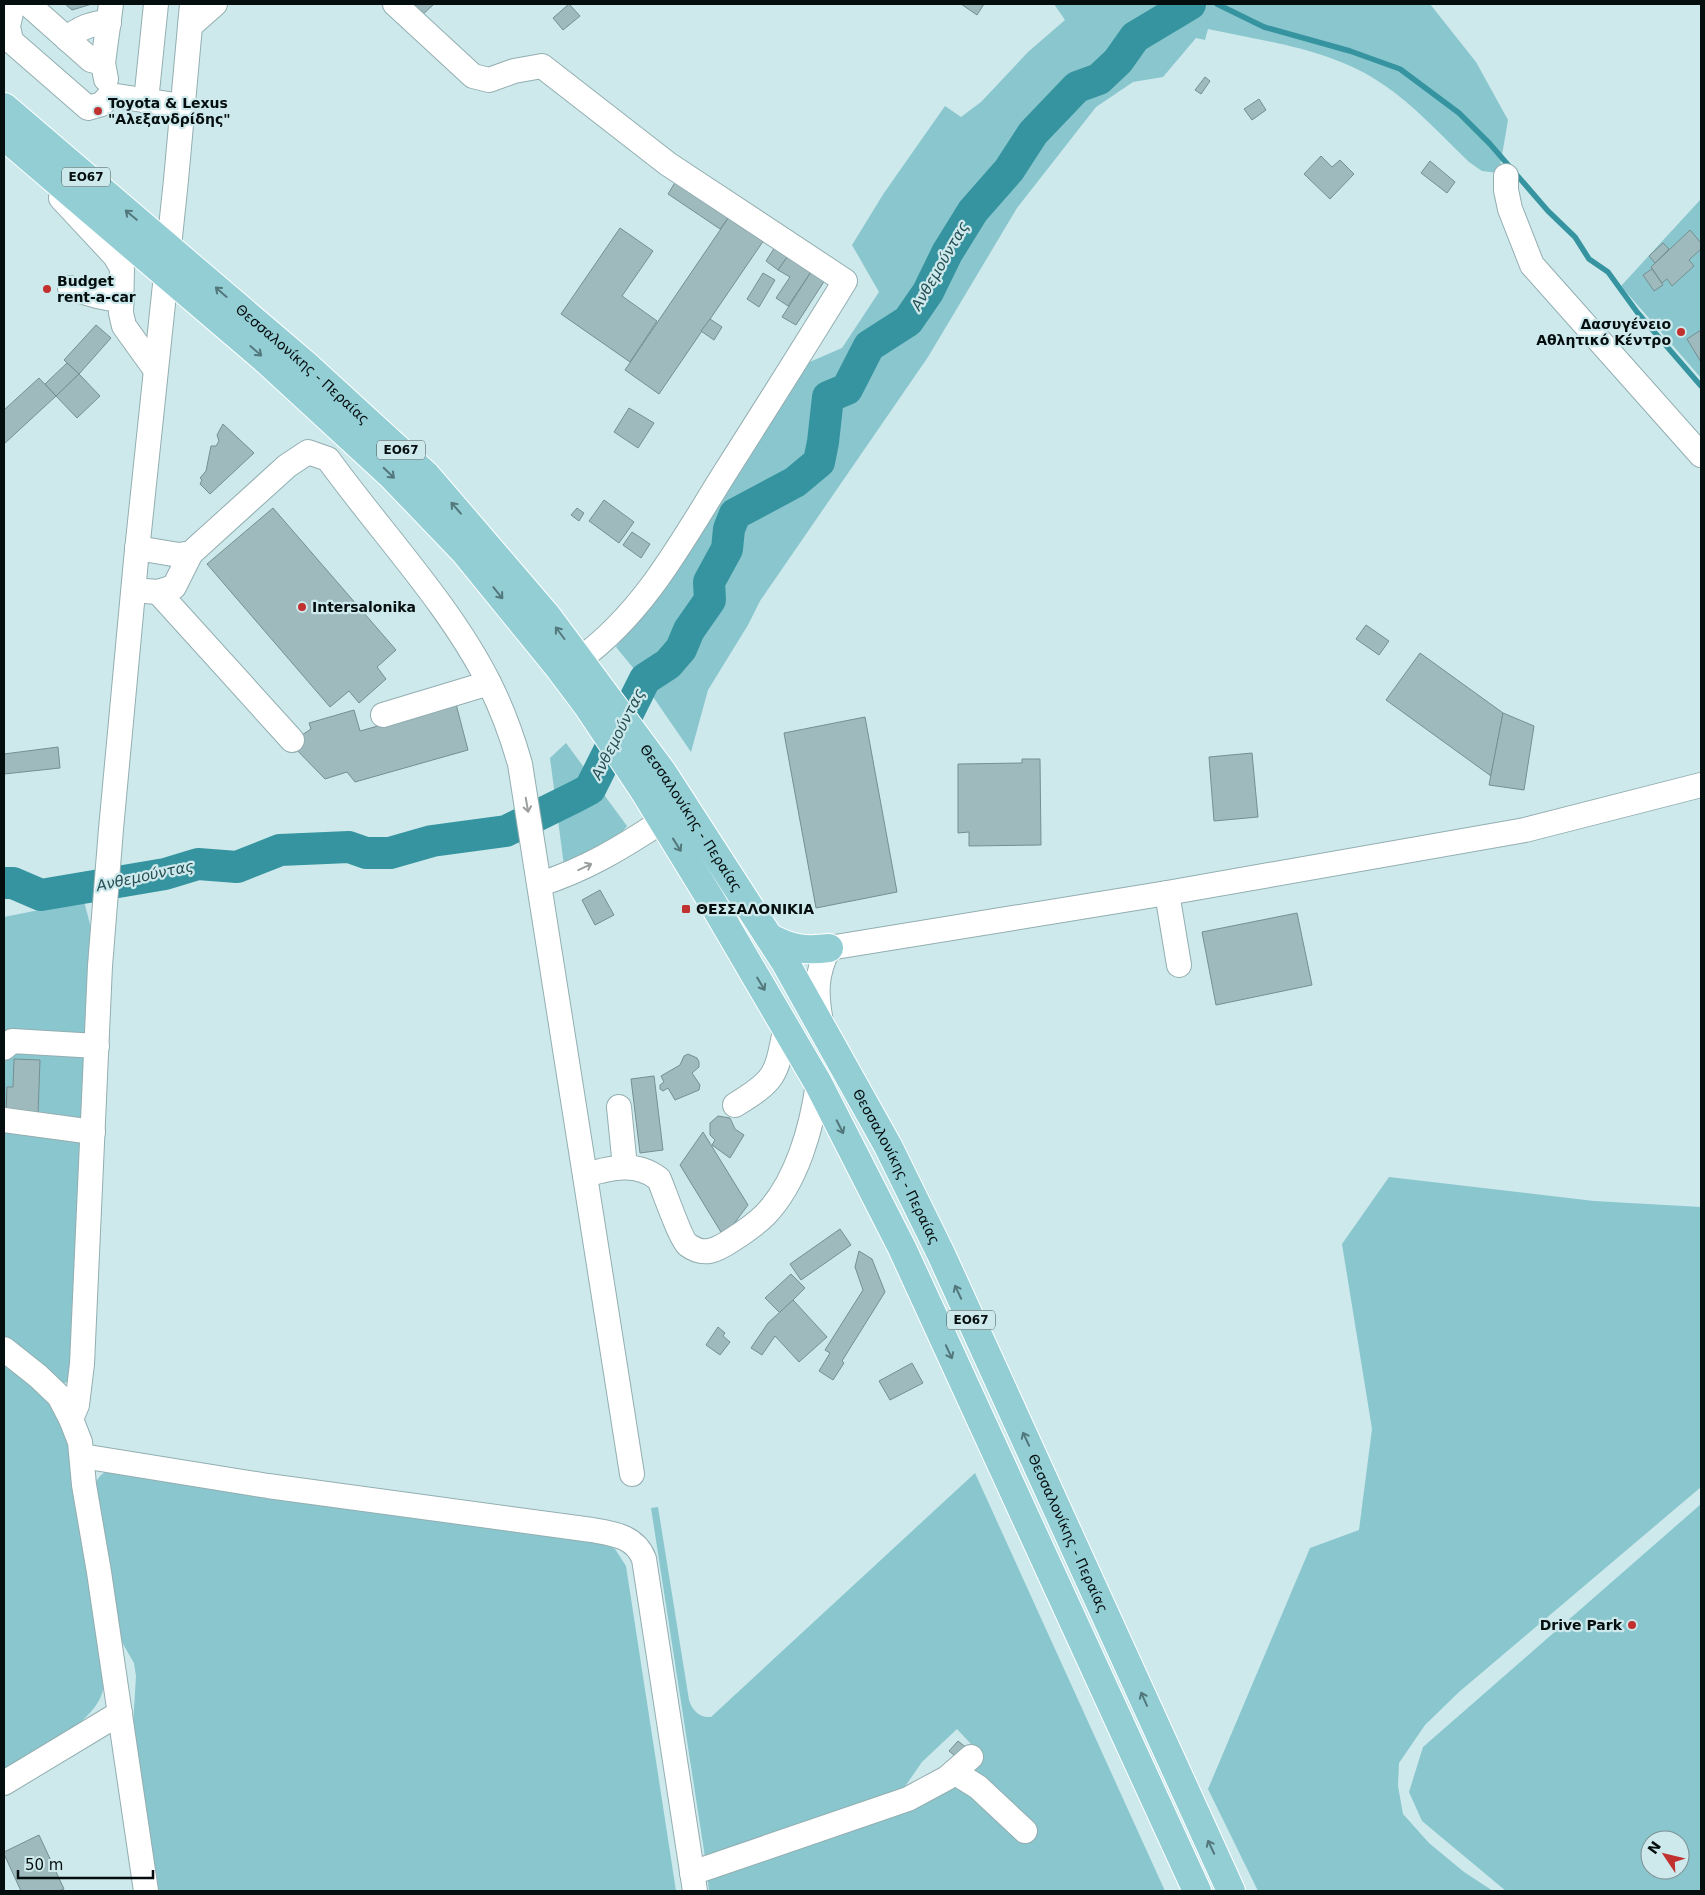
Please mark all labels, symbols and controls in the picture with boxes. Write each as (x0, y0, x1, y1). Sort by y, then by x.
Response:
place label: Toyota & Lexus "Αλεξανδρίδης" (108, 95, 230, 127)
marker: Toyota & Lexus "Αλεξανδρίδης" (92, 105, 104, 117)
road number: ΕΟ67 (62, 168, 110, 186)
one-way arrow (125, 210, 138, 221)
water label: Ανθεμούντας (907, 218, 973, 314)
place label: Budget rent-a-car (57, 273, 136, 305)
marker: Budget rent-a-car (41, 283, 53, 295)
one-way arrow (214, 286, 227, 298)
street label: Θεσσαλονίκης - Περαίας (233, 301, 373, 427)
place label: Δασυγένειο Αθλητικό Κέντρο (1536, 316, 1671, 348)
marker: Δασυγένειο Αθλητικό Κέντρο (1675, 326, 1687, 338)
one-way arrow (249, 346, 262, 357)
road number: ΕΟ67 (377, 440, 425, 460)
one-way arrow (383, 467, 395, 479)
one-way arrow (451, 502, 462, 515)
one-way arrow (493, 586, 504, 599)
place label: Intersalonika (312, 599, 416, 615)
marker: Intersalonika (296, 601, 308, 613)
one-way arrow (555, 626, 565, 640)
water label: Ανθεμούντας (587, 685, 649, 783)
street label: Θεσσαλονίκης - Περαίας (637, 741, 745, 894)
one-way arrow (522, 797, 532, 813)
one-way arrow (673, 838, 683, 852)
water label: Ανθεμούντας (94, 857, 196, 895)
one-way arrow (577, 862, 592, 871)
place label: ΘΕΣΣΑΛΟΝΙΚΙΑ (696, 901, 814, 917)
marker: ΘΕΣΣΑΛΟΝΙΚΙΑ (680, 903, 692, 915)
one-way arrow (757, 977, 767, 991)
street label: Θεσσαλονίκης - Περαίας (850, 1086, 943, 1247)
one-way arrow (835, 1119, 845, 1134)
one-way arrow (953, 1285, 962, 1300)
road number: ΕΟ67 (947, 1310, 995, 1330)
one-way arrow (944, 1344, 954, 1359)
one-way arrow (1020, 1432, 1030, 1447)
street label: Θεσσαλονίκης - Περαίας (1025, 1451, 1111, 1615)
place label: Drive Park (1540, 1617, 1623, 1633)
marker: Drive Park (1626, 1619, 1638, 1631)
one-way arrow (1138, 1692, 1148, 1707)
north arrow (1640, 1830, 1690, 1880)
text: N (1644, 1838, 1664, 1857)
one-way arrow (1206, 1840, 1215, 1855)
scale bar (18, 1848, 152, 1880)
text: 50 m (25, 1856, 63, 1874)

